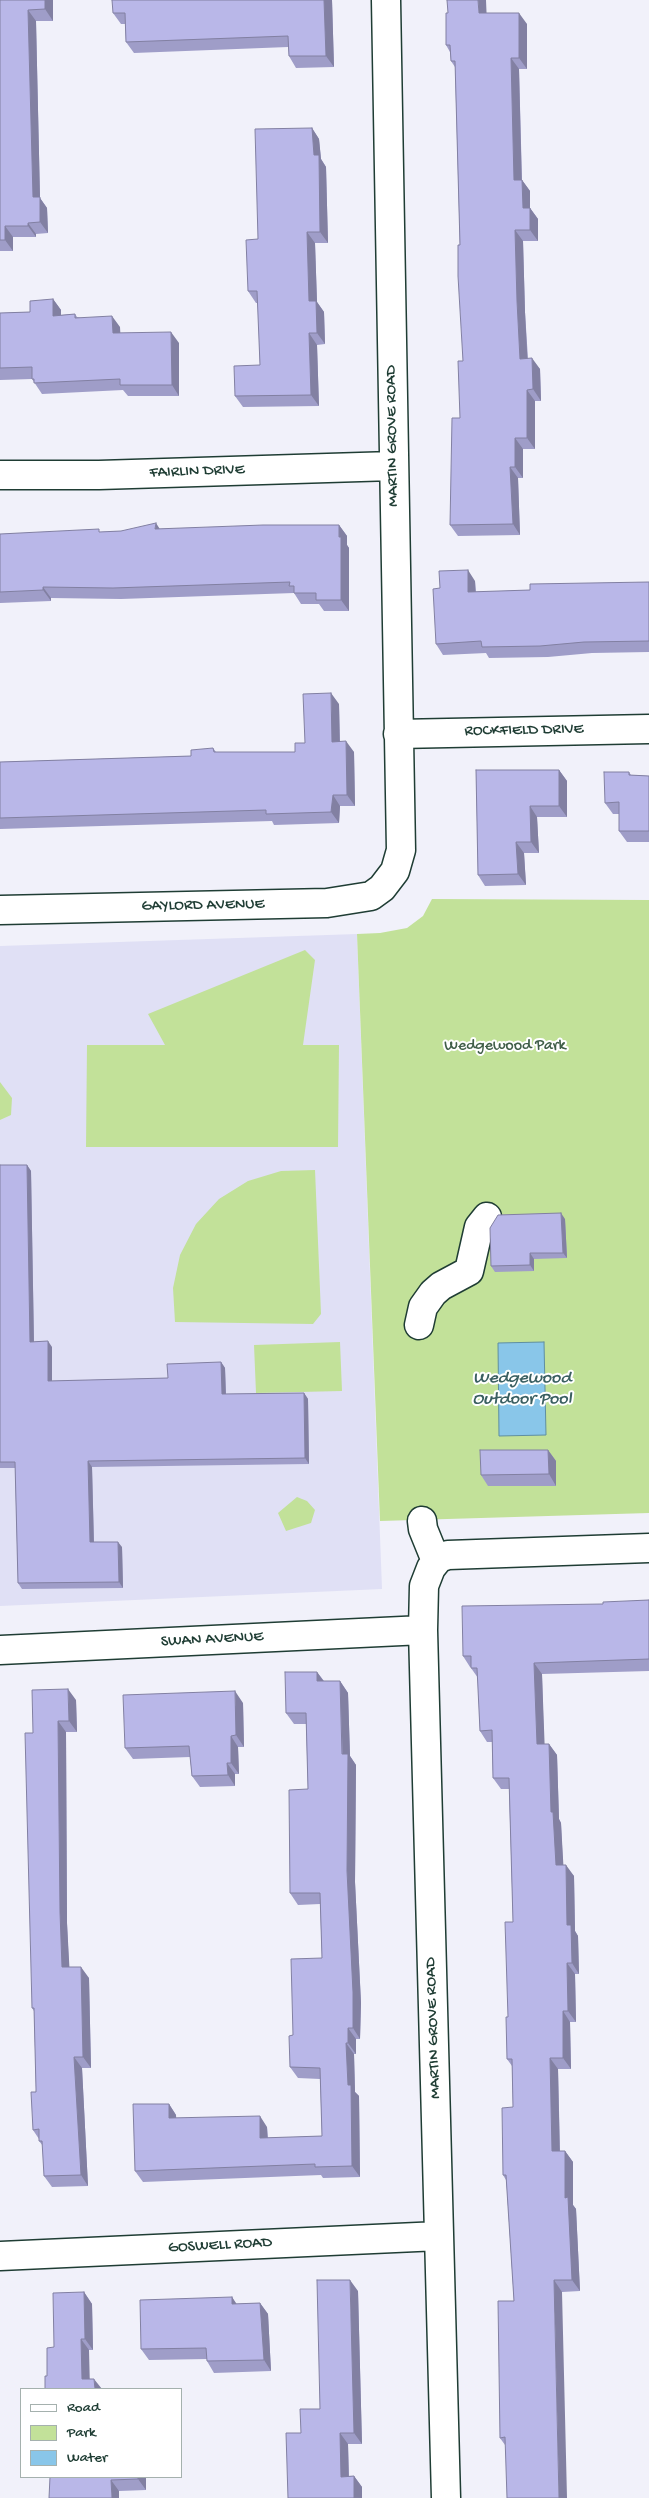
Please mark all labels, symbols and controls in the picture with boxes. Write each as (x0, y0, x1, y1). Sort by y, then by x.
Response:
street label: MARTIN GROVE ROAD (382, 365, 404, 507)
street label: FAIRLIN DRIVE (149, 461, 245, 483)
street label: ROCKFIELD DRIVE (464, 720, 584, 742)
street label: GAYLORD AVENUE (141, 895, 265, 917)
park label: Wedgewood Park (444, 1037, 566, 1057)
water label: Wedgewood Outdoor Pool (472, 1368, 572, 1410)
street label: SWAN AVENUE (160, 1628, 264, 1652)
street label: MARTIN GROVE ROAD (422, 1957, 446, 2099)
street label: GOSWELL ROAD (168, 2234, 272, 2258)
legend (20, 2388, 182, 2478)
text: Road (67, 2399, 100, 2417)
text: Park (67, 2424, 96, 2442)
text: Water (67, 2449, 107, 2467)

